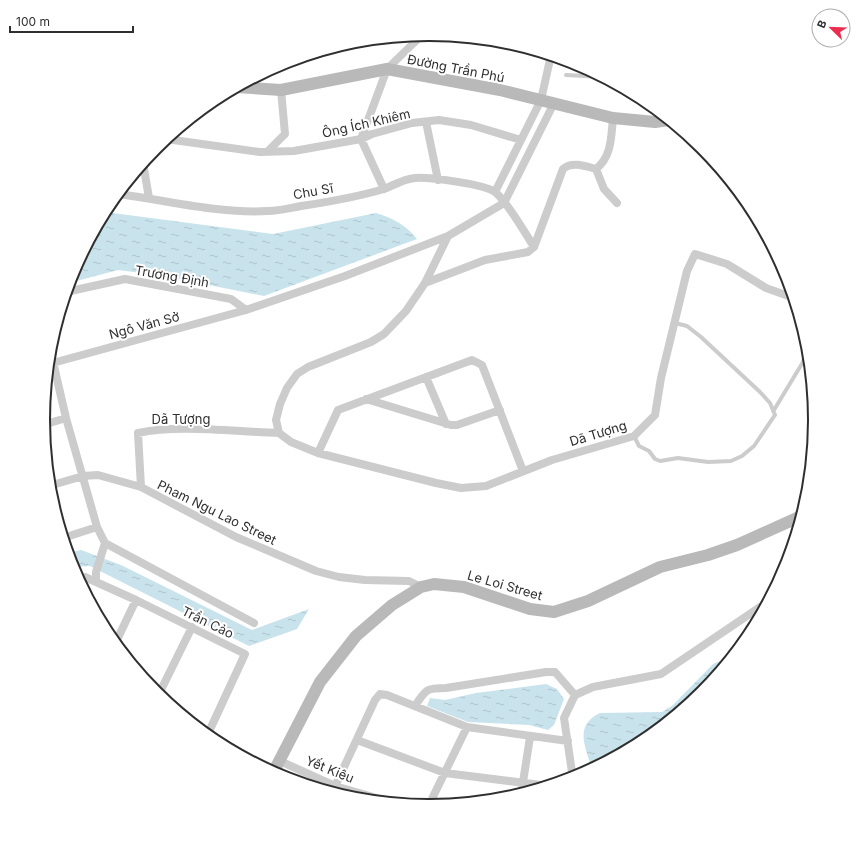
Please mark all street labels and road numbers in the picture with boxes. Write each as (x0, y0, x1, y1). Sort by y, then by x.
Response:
street label: Đường Trần Phú (406, 51, 506, 85)
street label: Ông Ích Khiêm (320, 105, 412, 141)
street label: Chu Sĩ (292, 179, 335, 202)
street label: Trương Định (134, 262, 210, 290)
street label: Ngô Văn Sở (107, 308, 181, 342)
street label: Dã Tượng (152, 411, 210, 427)
street label: Dã Tượng (568, 417, 628, 449)
street label: Pham Ngu Lao Street (155, 476, 279, 548)
street label: Le Loi Street (466, 567, 544, 603)
street label: Trần Cảo (179, 603, 237, 642)
street label: Yết Kiêu (304, 752, 356, 786)

